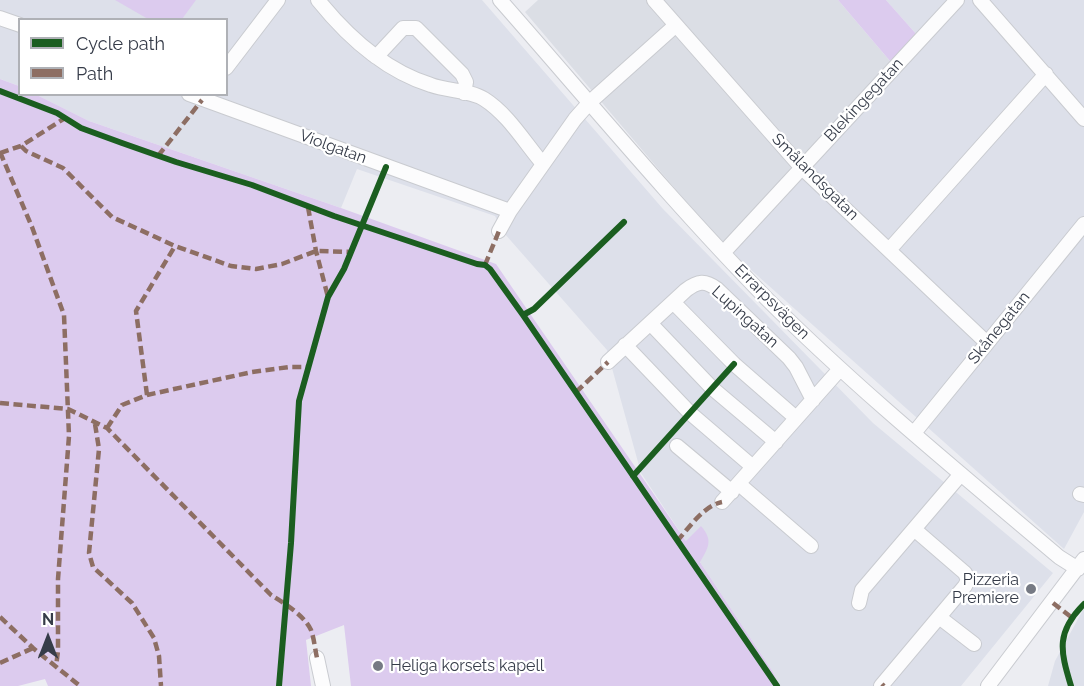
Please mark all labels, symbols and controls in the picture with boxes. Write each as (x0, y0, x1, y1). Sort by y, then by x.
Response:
legend (18, 18, 228, 96)
text: Cycle path (76, 33, 165, 54)
street label: Blekingegatan (821, 54, 907, 146)
text: Path (76, 63, 113, 84)
street label: Violgatan (297, 126, 369, 168)
street label: Smålandsgatan (767, 129, 863, 225)
street label: Errarpsvägen (730, 260, 814, 344)
street label: Lupingatan (708, 282, 782, 352)
street label: Skånegatan (964, 288, 1034, 368)
place label: Pizzeria Premiere (952, 570, 1019, 608)
marker: Pizzeria Premiere (1024, 582, 1038, 596)
north arrow (18, 608, 78, 668)
text: N (42, 610, 54, 629)
place label: Heliga korsets kapell (390, 656, 544, 676)
marker: Heliga korsets kapell (371, 659, 385, 673)

